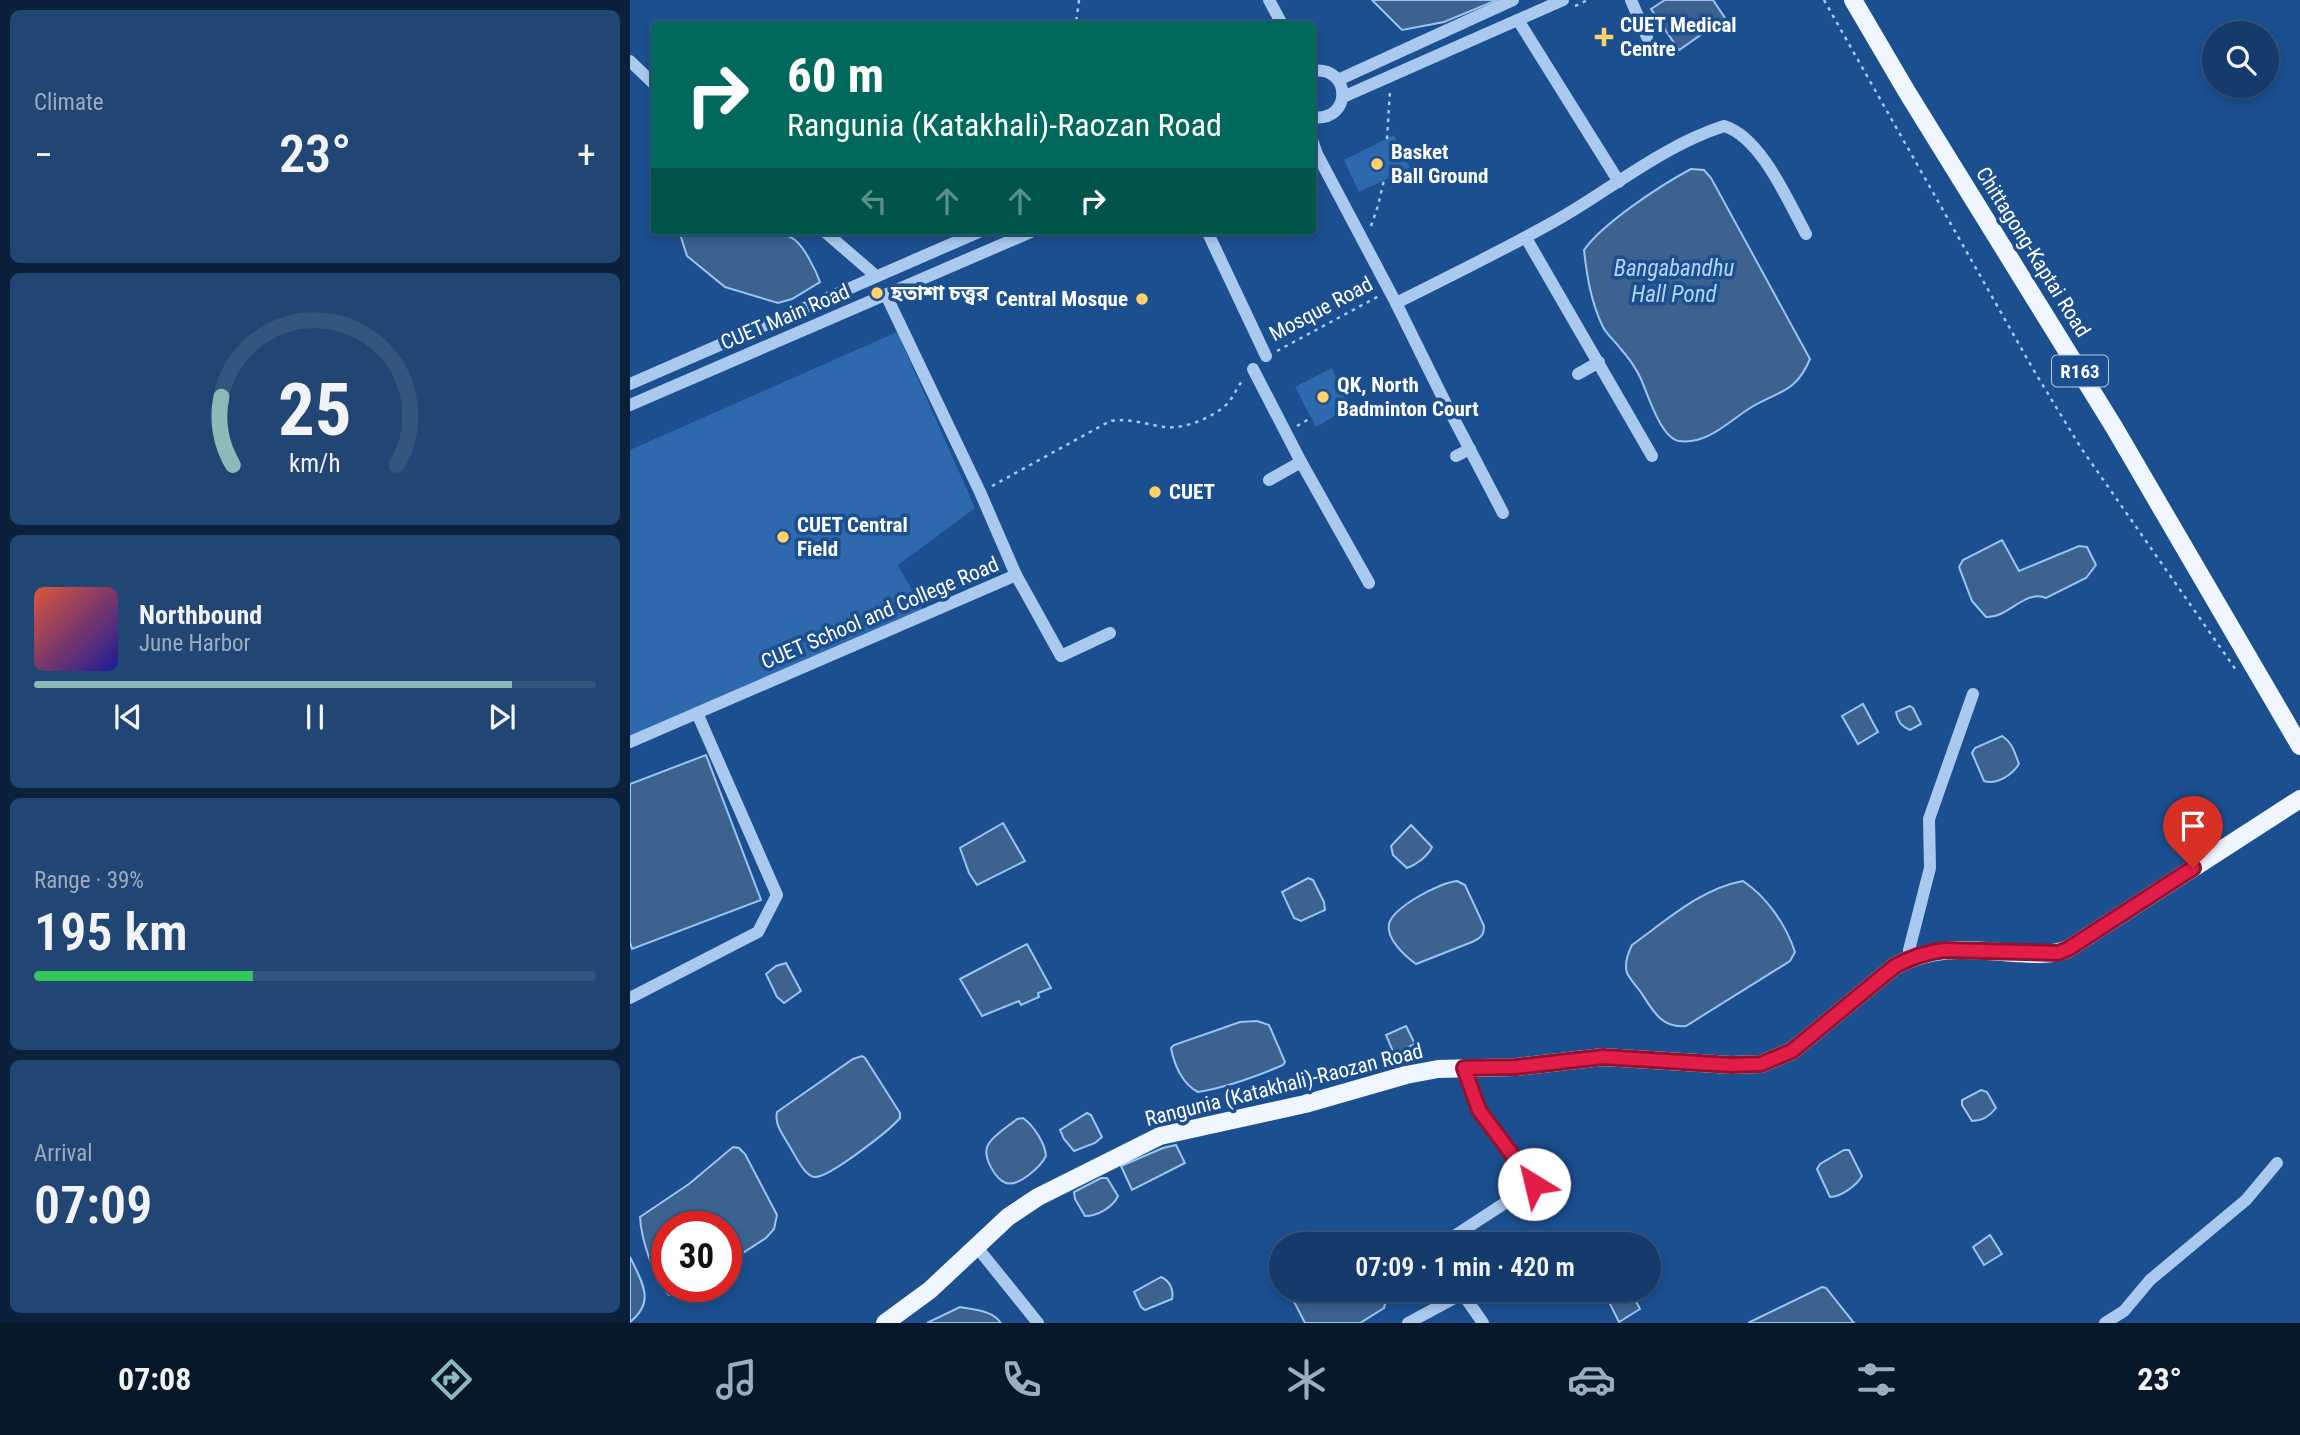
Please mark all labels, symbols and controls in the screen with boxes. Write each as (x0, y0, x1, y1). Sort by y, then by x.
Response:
place label: CUET Medical Centre (1620, 13, 1737, 61)
map controls (2202, 21, 2279, 98)
button: search (2202, 21, 2279, 98)
marker: CUET Medical Centre (1594, 27, 1614, 47)
text: 60 m (787, 47, 884, 104)
icon: right (672, 49, 763, 140)
text: Climate (34, 89, 104, 116)
text: Rangunia (Katakhali)-Raozan Road (787, 106, 1222, 144)
text: 23° (279, 124, 351, 185)
text: − (34, 133, 53, 177)
text: + (577, 133, 596, 177)
place label: Basket Ball Ground (1391, 140, 1489, 188)
marker: Basket Ball Ground (1369, 156, 1385, 172)
street label: Chittagong-Kaptai Road (1971, 163, 2095, 341)
icon: left (855, 182, 893, 220)
icon: ahead (928, 182, 966, 220)
icon: ahead (1001, 182, 1039, 220)
icon: right (1074, 182, 1112, 220)
water label: Bangabandhu Hall Pond (1614, 255, 1734, 308)
street label: Mosque Road (1265, 272, 1377, 346)
street label: CUET Main Road (717, 279, 853, 355)
place label: হতাশা চত্ত্বর (890, 281, 989, 305)
marker: হতাশা চত্ত্বর (869, 285, 885, 301)
place label: Central Mosque (996, 287, 1128, 311)
marker: Central Mosque (1134, 291, 1150, 307)
road number: R163 (2052, 356, 2108, 386)
text: 25 (278, 367, 352, 453)
place label: QK, North Badminton Court (1337, 373, 1479, 421)
marker: QK, North Badminton Court (1315, 389, 1331, 405)
text: km/h (289, 449, 341, 478)
place label: CUET (1169, 480, 1215, 504)
marker: CUET (1147, 484, 1163, 500)
place label: CUET Central Field (797, 513, 908, 561)
marker: CUET Central Field (775, 529, 791, 545)
street label: CUET School and College Road (758, 552, 1002, 674)
text: Northbound (139, 600, 262, 630)
text: June Harbor (139, 630, 251, 657)
icon: previous (109, 698, 147, 736)
icon: pause (296, 698, 334, 736)
icon: next (483, 698, 521, 736)
pin (2163, 796, 2223, 868)
icon: arrive (2174, 807, 2212, 845)
text: Range · 39% (34, 867, 144, 894)
text: 195 km (34, 902, 188, 963)
street label: Rangunia (Katakhali)-Raozan Road (1143, 1039, 1425, 1131)
text: Arrival (34, 1140, 93, 1167)
position arrow (1497, 1147, 1571, 1221)
text: 07:09 (34, 1175, 152, 1236)
speed limit sign: 30 (651, 1211, 742, 1302)
text: 07:09 · 1 min · 420 m (1355, 1252, 1575, 1282)
icon: directions (427, 1355, 476, 1404)
icon: music (712, 1355, 761, 1404)
icon: phone (997, 1355, 1046, 1404)
icon: climate (1282, 1355, 1331, 1404)
icon: car (1567, 1355, 1616, 1404)
icon: filters (1852, 1355, 1901, 1404)
text: 07:08 (118, 1360, 191, 1398)
text: 23° (2137, 1360, 2182, 1398)

